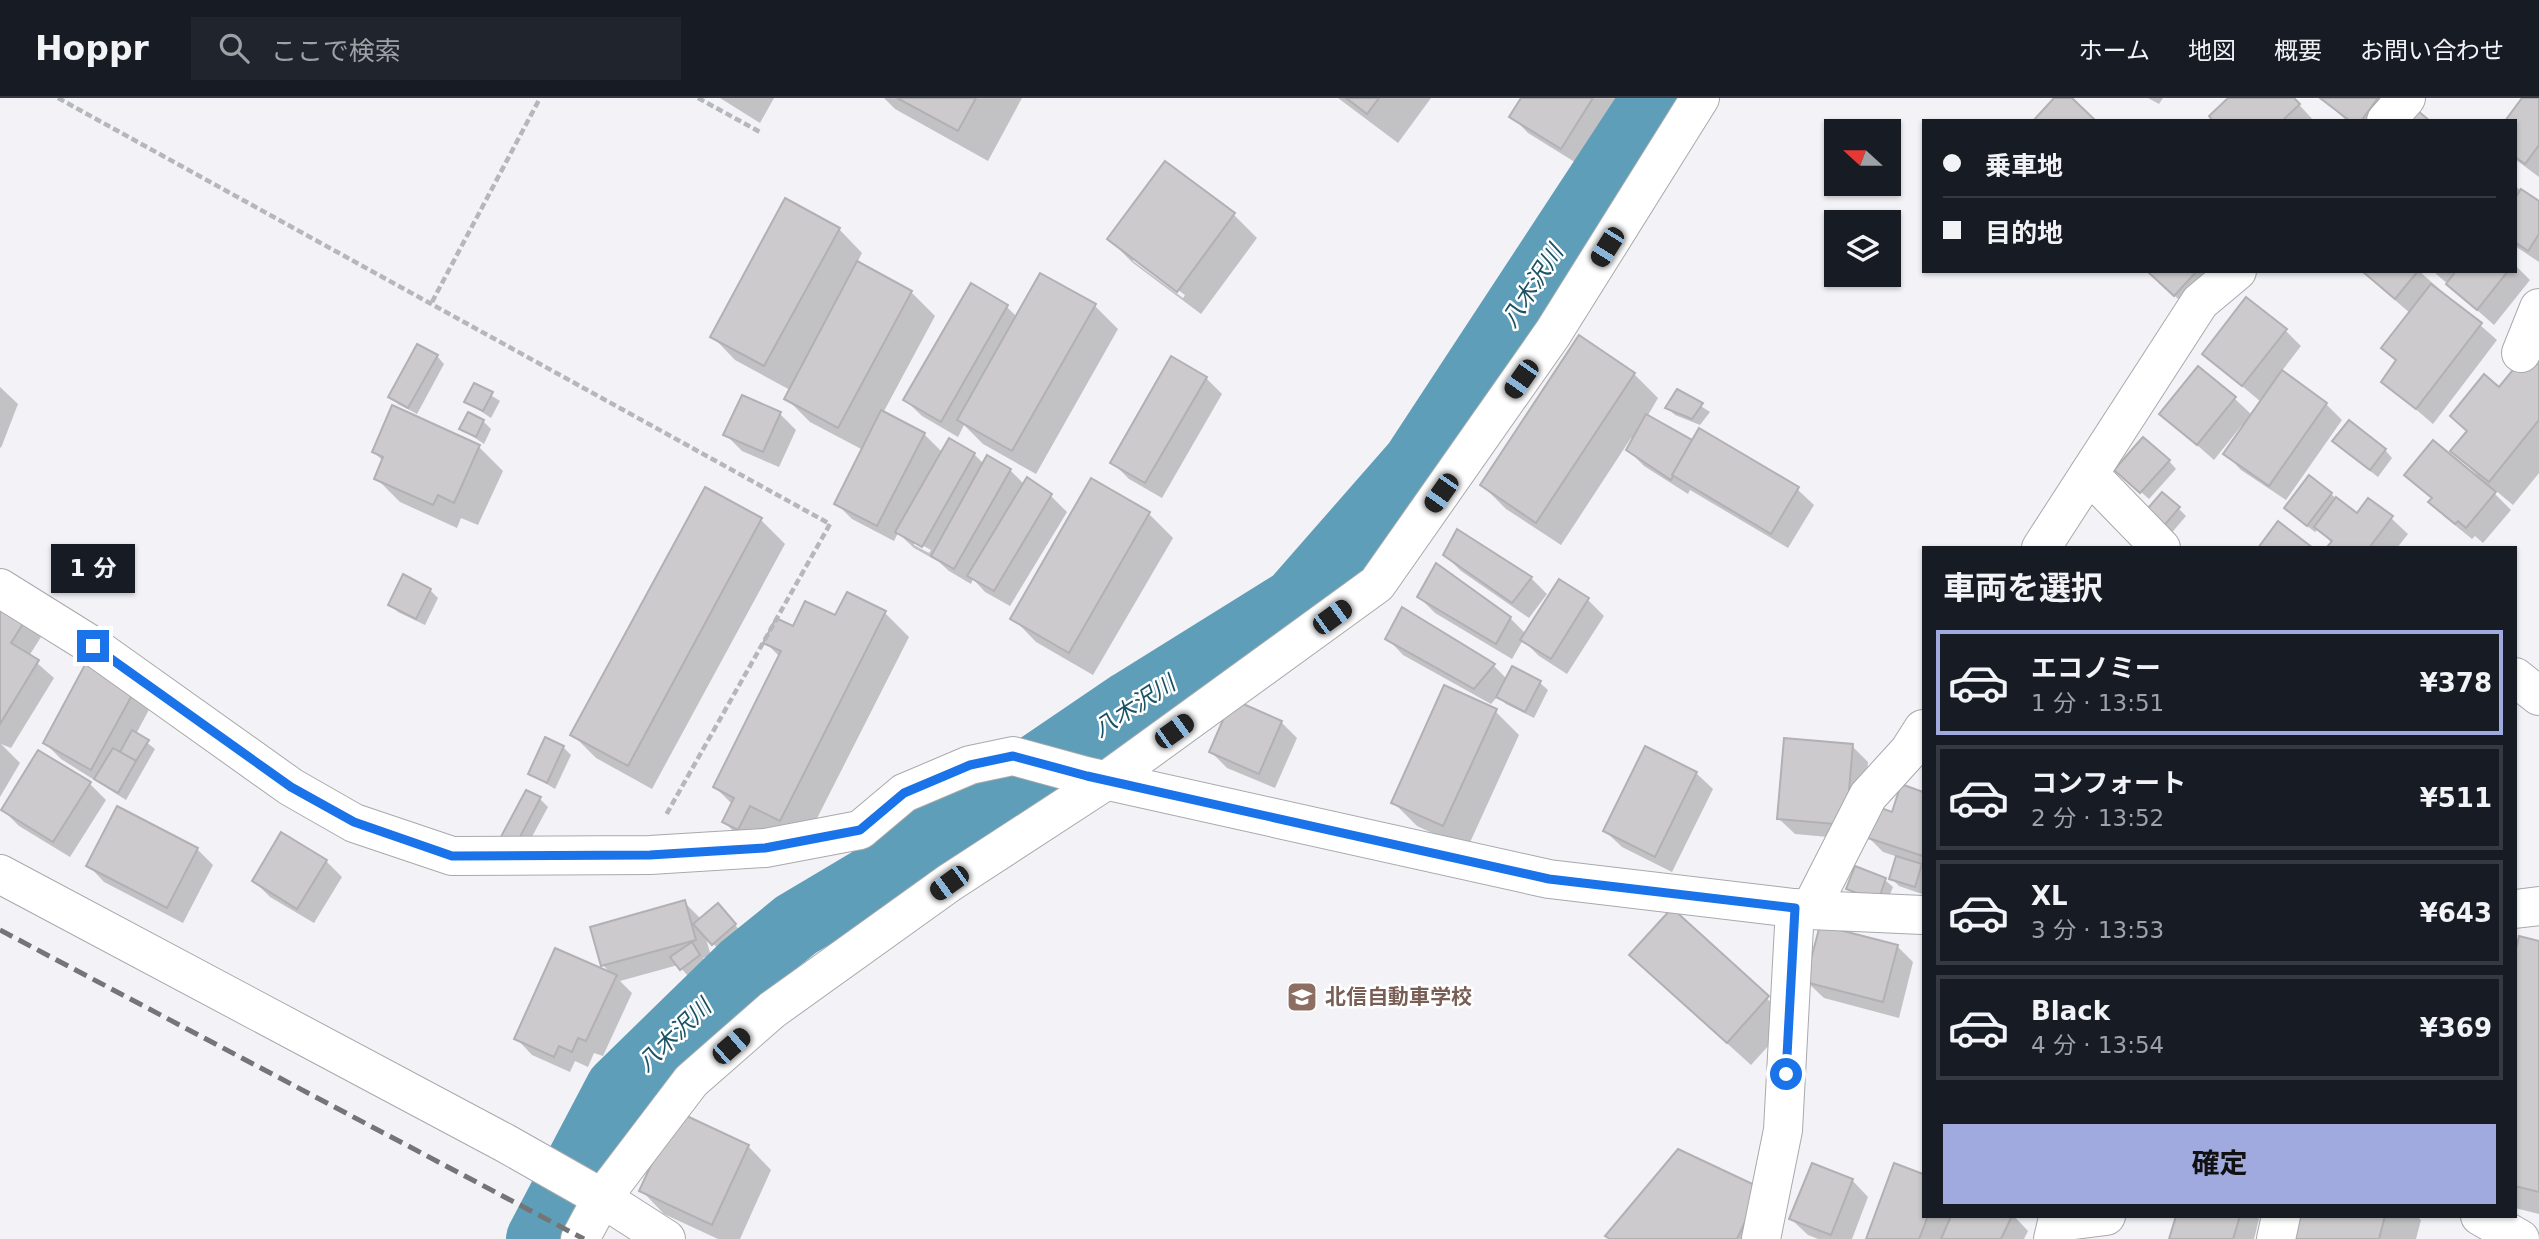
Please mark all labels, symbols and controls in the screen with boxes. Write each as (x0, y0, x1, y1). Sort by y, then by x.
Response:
search box (191, 17, 681, 80)
text: Hoppr (35, 29, 149, 68)
icon: search (215, 29, 253, 67)
text: ここで検索 (271, 36, 401, 66)
text: ホーム (2079, 37, 2150, 65)
text: 地図 (2188, 37, 2236, 65)
text: 概要 (2274, 37, 2322, 65)
text: お問い合わせ (2360, 37, 2504, 65)
north arrow (1824, 119, 1900, 196)
map controls (1824, 119, 1901, 287)
text: 乗車地 (1985, 151, 2063, 181)
button: layers (1824, 210, 1901, 287)
text: 目的地 (1985, 218, 2063, 248)
car (1587, 224, 1628, 270)
water label: 八木沢川 (1496, 238, 1570, 332)
car (1501, 356, 1542, 402)
car (1421, 470, 1462, 516)
callout: 1 分 (51, 545, 135, 594)
text: 1 分 (69, 555, 117, 581)
text: 車両を選択 (1943, 569, 2103, 607)
car (1309, 596, 1356, 638)
route end (77, 630, 109, 662)
icon: car (1947, 651, 2010, 714)
text: エコノミー (2031, 653, 2161, 683)
water label: 八木沢川 (1088, 668, 1182, 742)
text: ¥378 (2420, 668, 2492, 698)
text: 1 分 · 13:51 (2031, 690, 2164, 716)
car (1151, 710, 1198, 752)
icon: car (1947, 766, 2010, 829)
text: コンフォート (2031, 768, 2186, 798)
text: ¥511 (2420, 783, 2492, 813)
text: 2 分 · 13:52 (2031, 805, 2164, 831)
car (926, 862, 973, 904)
icon: car (1947, 881, 2010, 944)
text: XL (2031, 881, 2068, 911)
text: ¥643 (2420, 898, 2492, 928)
text: 3 分 · 13:53 (2031, 917, 2164, 943)
school or university icon: 北信自動車学校 (1285, 980, 1319, 1014)
place label: 北信自動車学校 (1325, 985, 1472, 1009)
water label: 八木沢川 (632, 992, 718, 1076)
icon: car (1947, 996, 2010, 1059)
text: Black (2031, 996, 2110, 1026)
text: ¥369 (2420, 1013, 2492, 1043)
car (709, 1024, 754, 1068)
text: 4 分 · 13:54 (2031, 1032, 2164, 1058)
route start (1770, 1058, 1802, 1090)
button: 確定 (1943, 1124, 2496, 1204)

